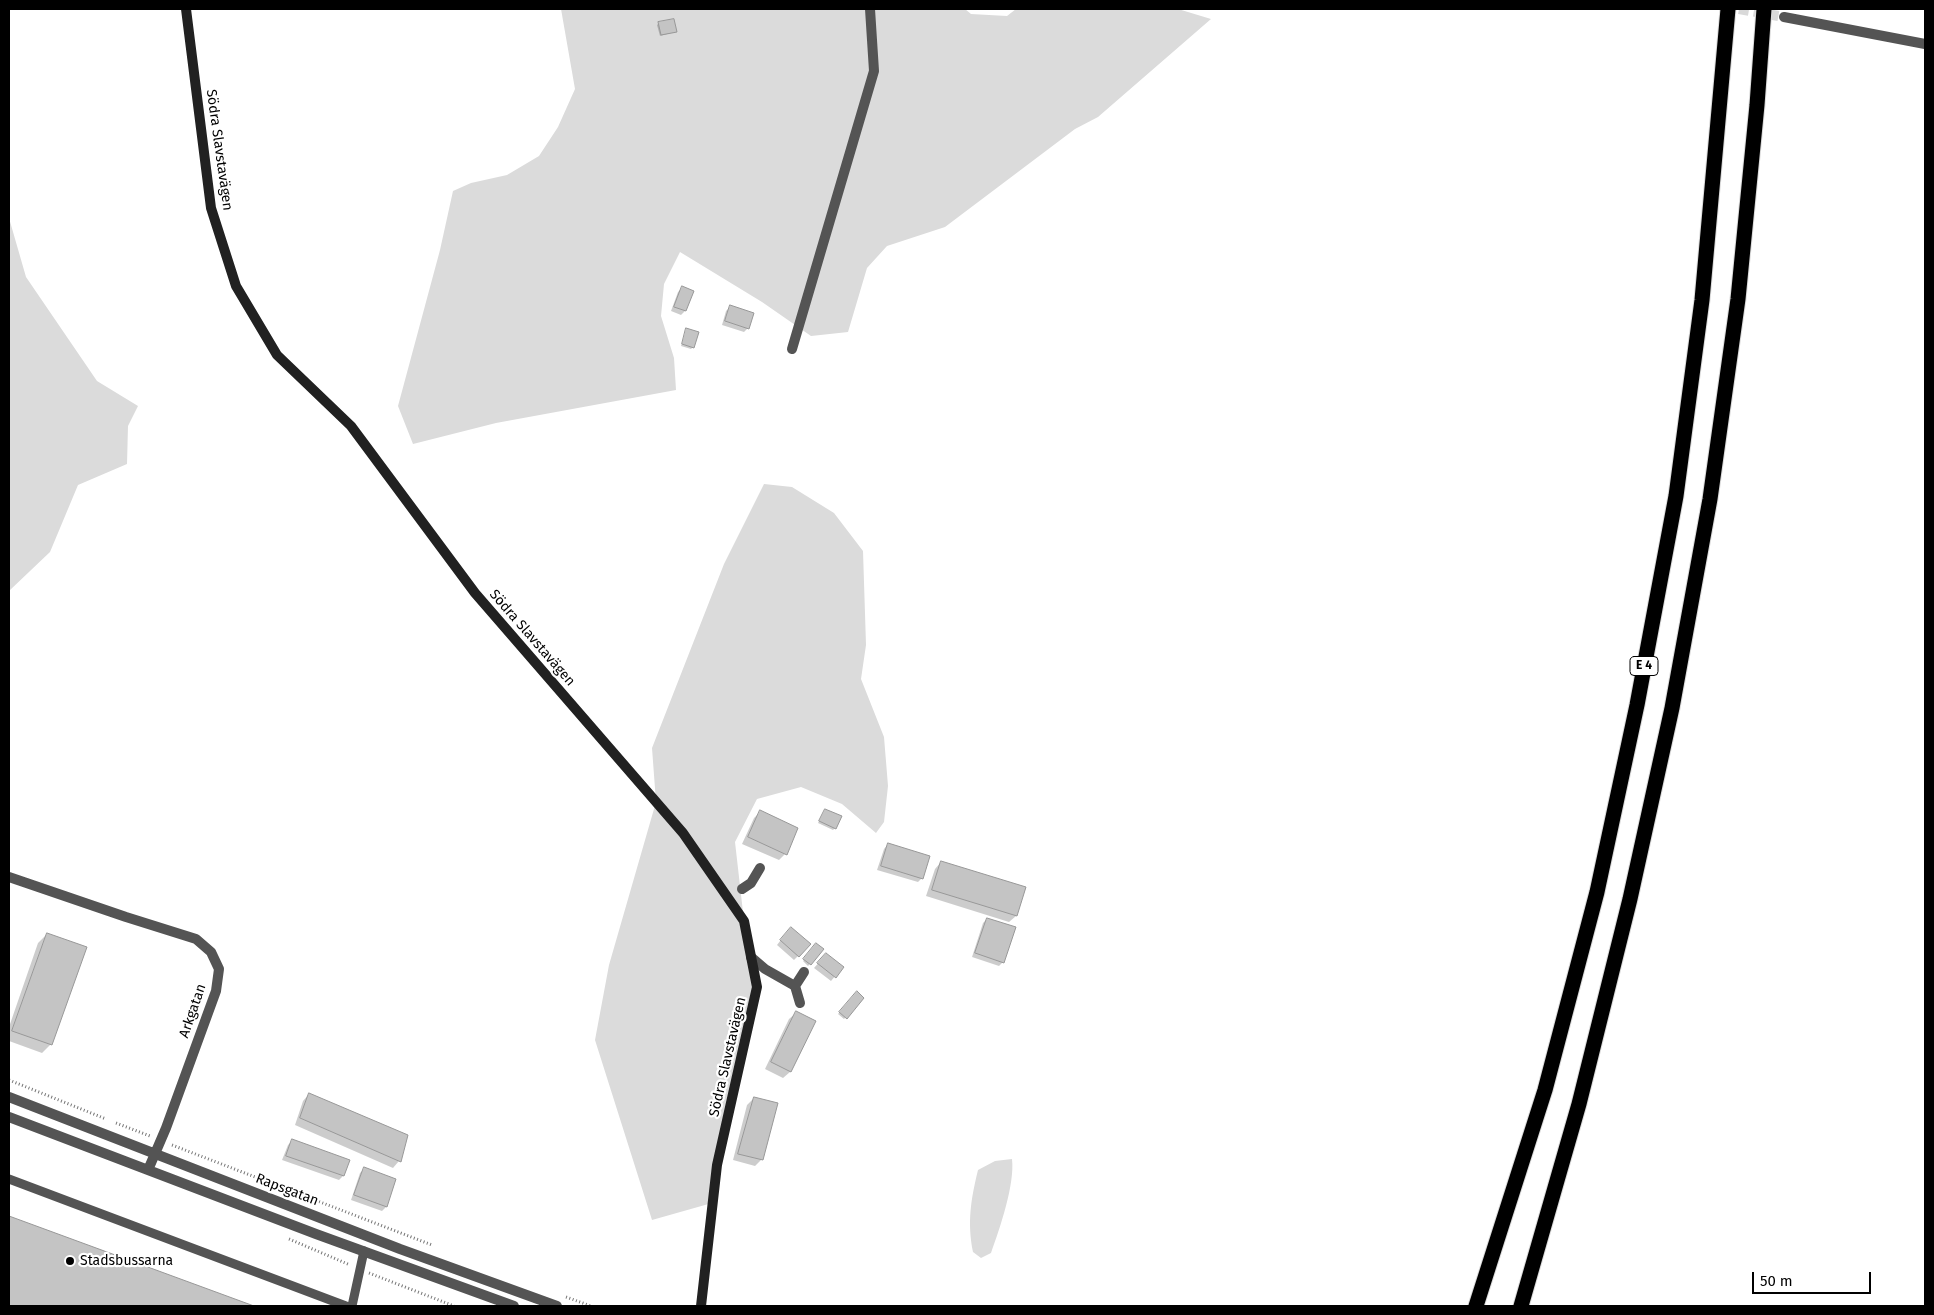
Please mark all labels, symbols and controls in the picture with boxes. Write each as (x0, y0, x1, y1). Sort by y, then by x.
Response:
street label: Södra Slavstavägen (202, 88, 236, 212)
street label: Södra Slavstavägen (486, 586, 578, 690)
road number: E 4 (1630, 656, 1658, 676)
street label: Arkgatan (176, 982, 210, 1040)
street label: Södra Slavstavägen (706, 996, 750, 1118)
street label: Rapsgatan (253, 1170, 321, 1210)
place label: Stadsbussarna (80, 1253, 173, 1269)
marker: Stadsbussarna (64, 1255, 76, 1267)
scale bar (1754, 1262, 1873, 1294)
text: 50 m (1760, 1272, 1793, 1290)

